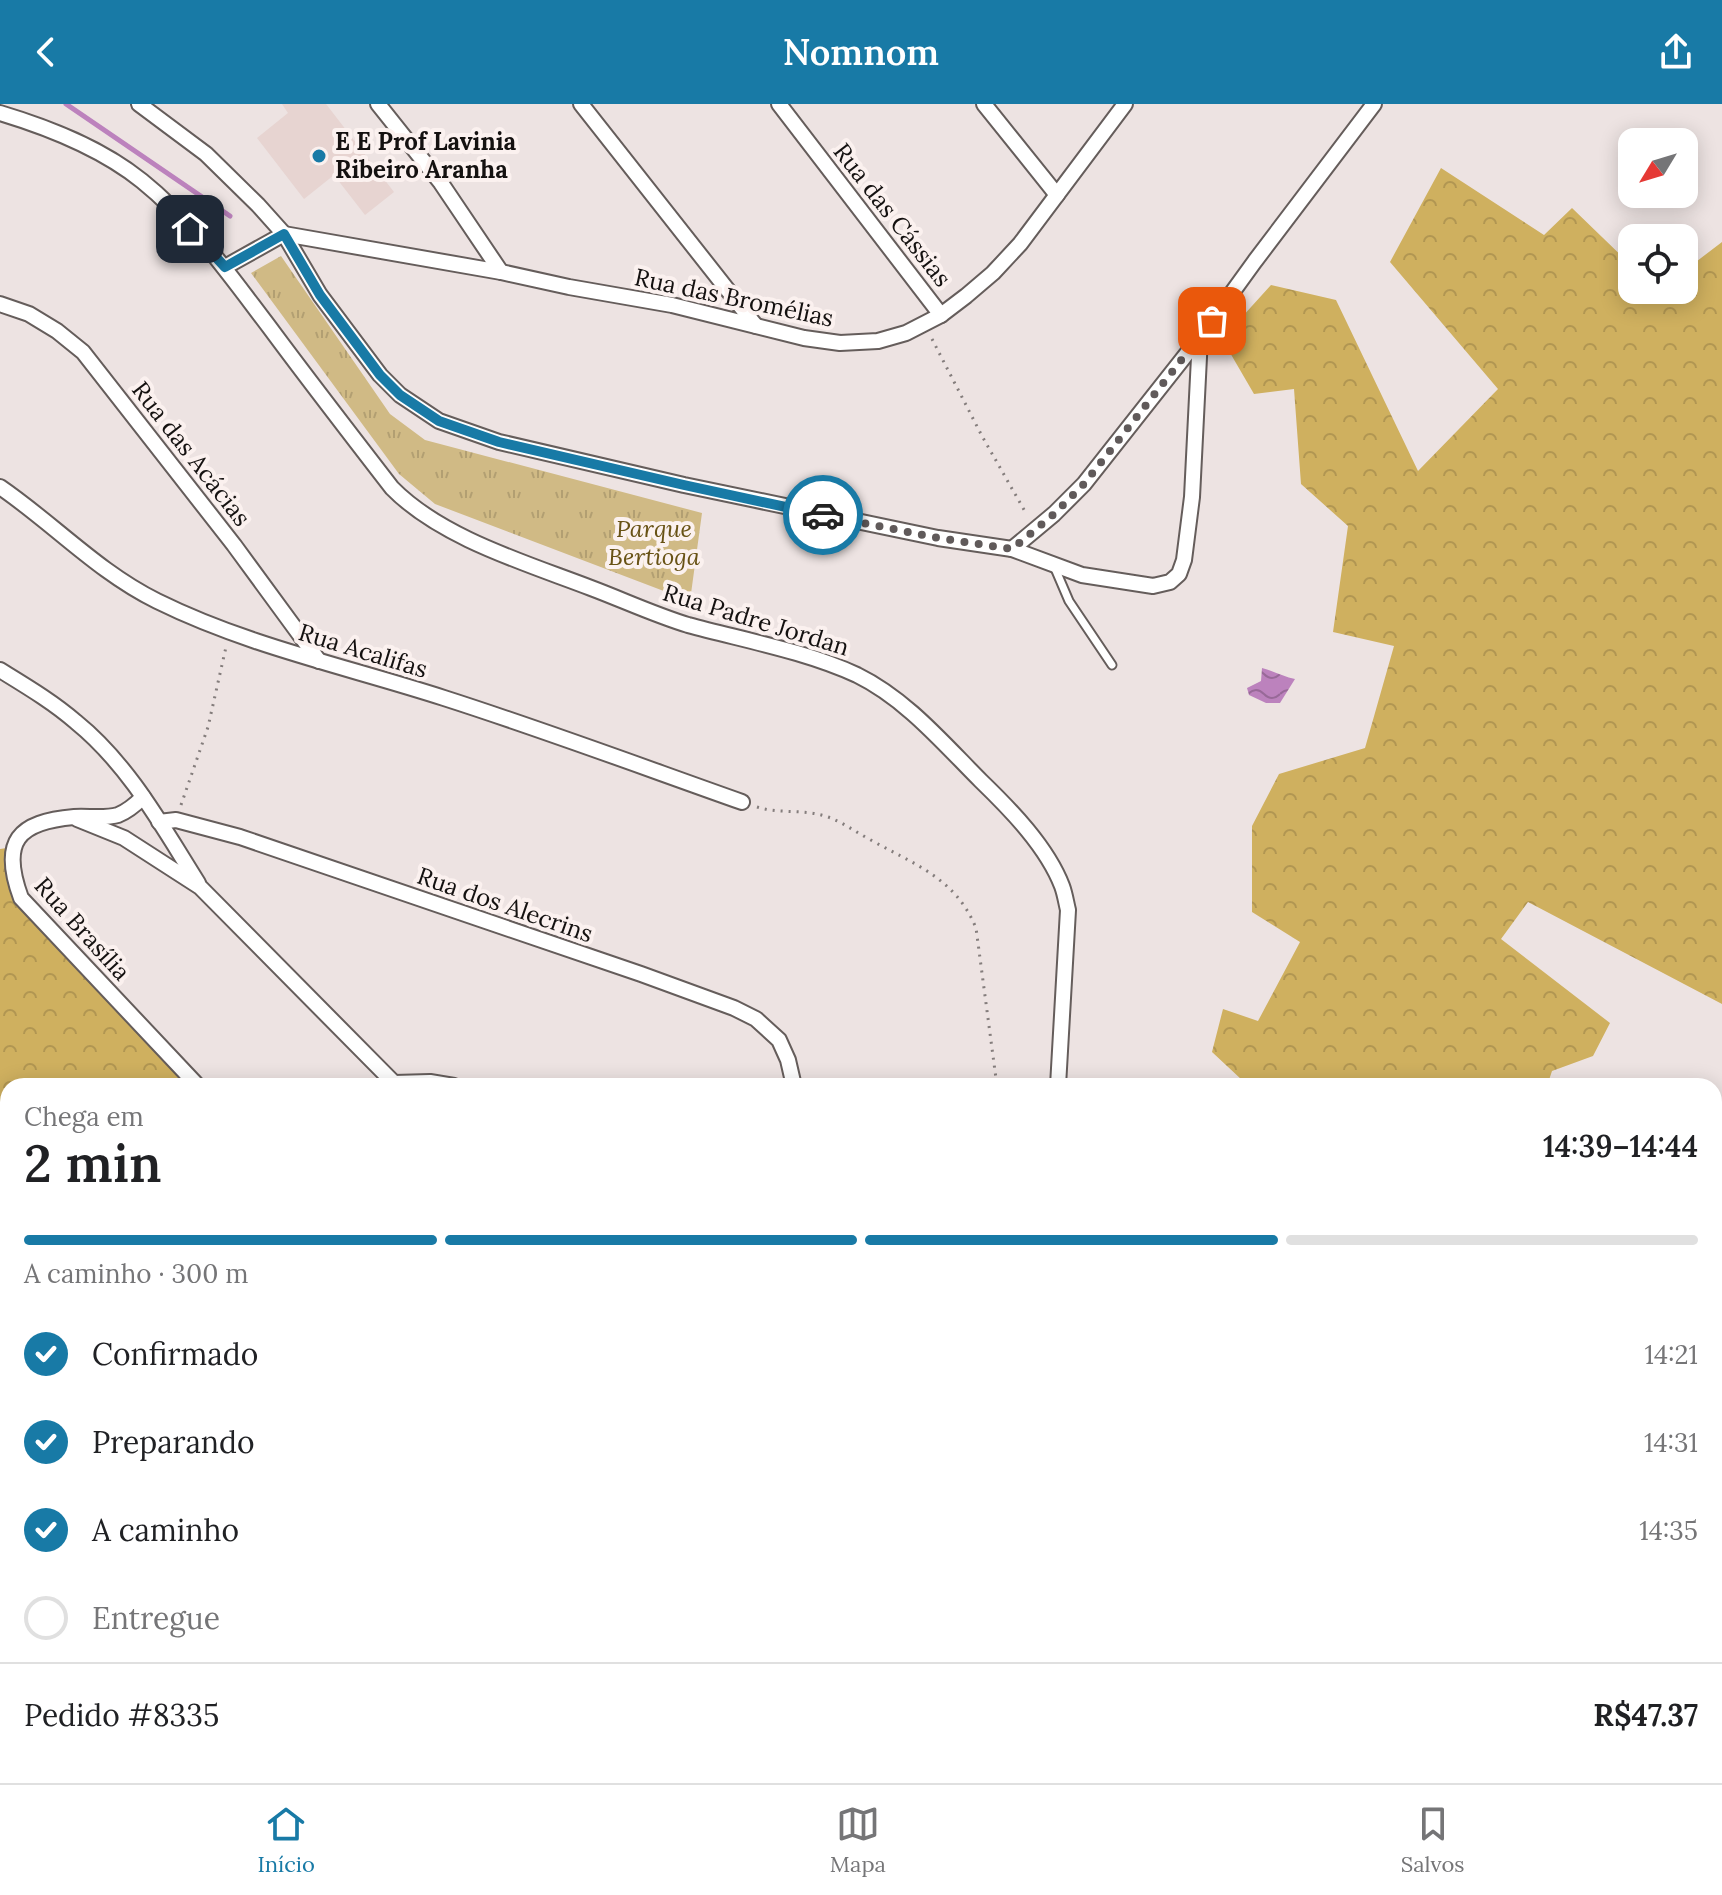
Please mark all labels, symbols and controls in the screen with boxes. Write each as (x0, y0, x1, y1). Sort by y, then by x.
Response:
text: Nomnom (783, 29, 939, 75)
icon: back (24, 30, 68, 74)
icon: share (1654, 30, 1698, 74)
place label: E E Prof Lavinia Ribeiro Aranha (335, 126, 517, 185)
north arrow (1618, 128, 1698, 208)
map controls (1618, 128, 1698, 304)
street label: Rua das Cássias (827, 137, 958, 293)
marker: E E Prof Lavinia Ribeiro Aranha (310, 147, 328, 165)
pin (156, 195, 224, 263)
icon: home (168, 207, 212, 251)
button: locate (1618, 224, 1698, 304)
street label: Rua das Bromélias (632, 261, 836, 334)
pin (1178, 287, 1246, 355)
icon: bag (1190, 299, 1234, 343)
street label: Rua das Acácias (125, 375, 258, 532)
courier (783, 475, 863, 555)
icon: car (801, 493, 845, 537)
park label: Parque Bertioga (608, 513, 701, 572)
street label: Rua Padre Jordan (659, 576, 853, 663)
street label: Rua Acalifas (295, 616, 431, 685)
street label: Rua dos Alecrins (413, 860, 597, 949)
street label: Rua Brasília (28, 870, 137, 987)
text: Chega em (24, 1100, 144, 1133)
text: 14:39–14:44 (1543, 1127, 1698, 1165)
text: 2 min (24, 1130, 162, 1196)
text: A caminho · 300 m (24, 1257, 248, 1290)
icon: check (24, 1332, 68, 1376)
text: Confirmado (92, 1335, 258, 1373)
text: 14:21 (1645, 1338, 1698, 1371)
icon: check (24, 1420, 68, 1464)
text: Preparando (92, 1423, 255, 1461)
text: 14:31 (1644, 1426, 1698, 1459)
icon: check (24, 1508, 68, 1552)
text: A caminho (92, 1511, 239, 1549)
text: 14:35 (1639, 1514, 1698, 1547)
text: Entregue (92, 1599, 220, 1637)
text: Pedido #8335 (24, 1696, 219, 1734)
text: R$47.37 (1593, 1696, 1698, 1734)
tab: Início (257, 1802, 315, 1878)
tab: Mapa (830, 1802, 886, 1878)
tab: Salvos (1401, 1802, 1465, 1878)

